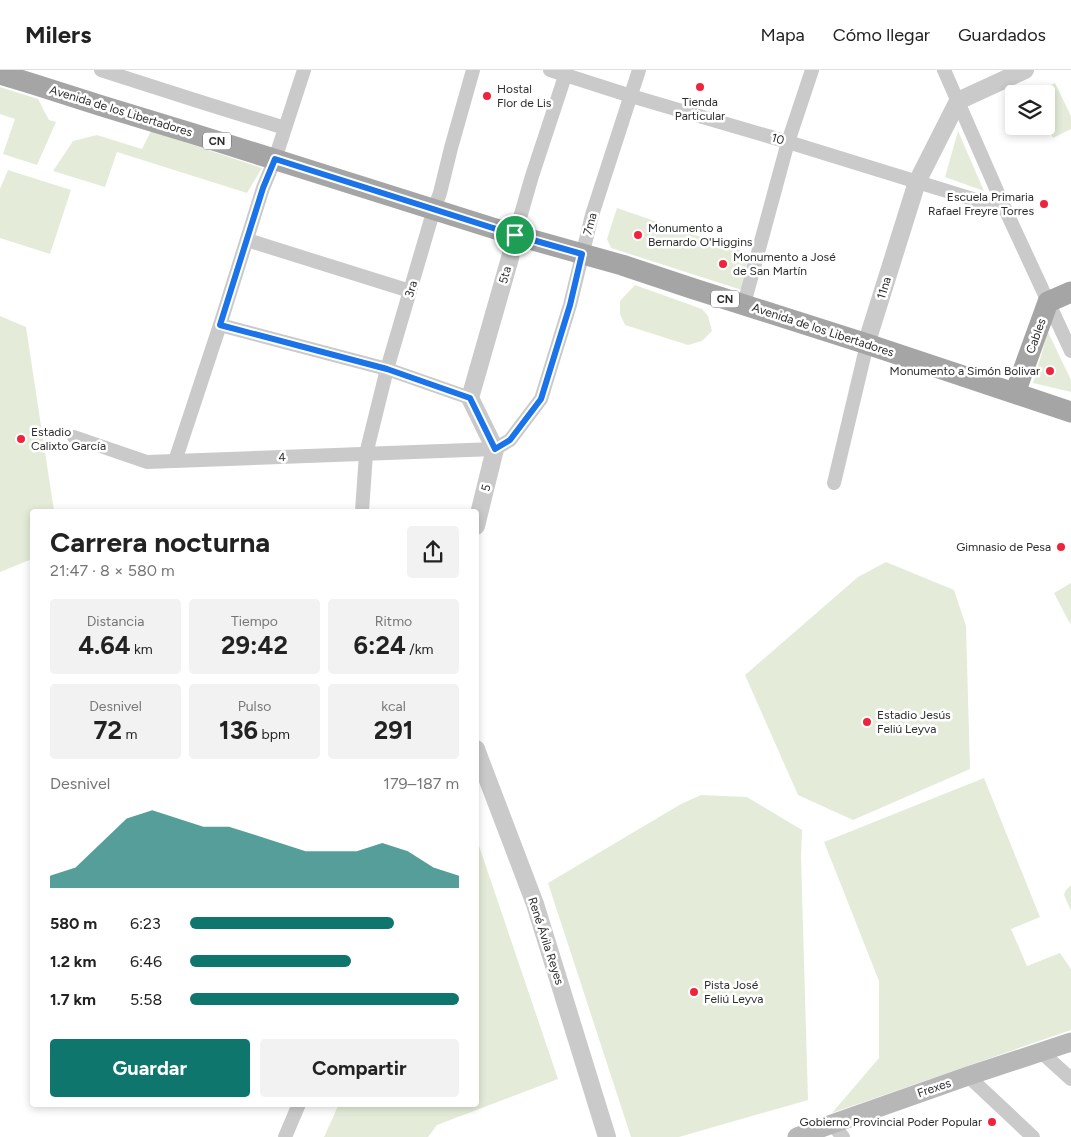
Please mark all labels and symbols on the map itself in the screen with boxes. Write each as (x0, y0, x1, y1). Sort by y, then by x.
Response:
marker: Tienda Particular (694, 81, 706, 93)
place label: Hostal Flor de Lis (497, 82, 552, 110)
street label: Avenida de los Libertadores (48, 83, 194, 140)
marker: Hostal Flor de Lis (481, 90, 493, 102)
place label: Tienda Particular (675, 95, 725, 123)
street label: 10 (770, 131, 786, 148)
road number: CN (203, 132, 231, 150)
place label: Escuela Primaria Rafael Freyre Torres (928, 190, 1034, 218)
marker: Escuela Primaria Rafael Freyre Torres (1038, 198, 1050, 210)
street label: 7ma (580, 211, 600, 237)
pin (494, 214, 536, 256)
place label: Monumento a Bernardo O'Higgins (648, 221, 753, 249)
marker: Monumento a Bernardo O'Higgins (632, 229, 644, 241)
place label: Monumento a José de San Martín (733, 250, 836, 278)
marker: Monumento a José de San Martín (717, 258, 729, 270)
street label: 5ta (496, 265, 514, 285)
street label: 11na (874, 275, 894, 301)
street label: 3ra (402, 279, 420, 299)
road number: CN (711, 290, 739, 308)
street label: Avenida de los Libertadores (750, 300, 896, 360)
street label: Cables (1023, 316, 1049, 356)
place label: Monumento a Simón Bolivar (890, 364, 1040, 378)
marker: Monumento a Simón Bolivar (1044, 365, 1056, 377)
place label: Estadio Calixto García (31, 425, 106, 453)
marker: Estadio Calixto García (15, 433, 27, 445)
street label: 4 (278, 450, 287, 464)
street label: 5 (478, 483, 494, 493)
place label: Gimnasio de Pesa (956, 540, 1051, 554)
marker: Gimnasio de Pesa (1055, 541, 1067, 553)
place label: Estadio Jesús Feliú Leyva (877, 708, 951, 736)
marker: Estadio Jesús Feliú Leyva (861, 716, 873, 728)
street label: René Ávila Reyes (525, 895, 567, 987)
place label: Pista José Feliú Leyva (704, 978, 763, 1006)
marker: Pista José Feliú Leyva (688, 986, 700, 998)
street label: Frexes (915, 1076, 953, 1100)
place label: Gobierno Provincial Poder Popular (800, 1115, 982, 1129)
marker: Gobierno Provincial Poder Popular (986, 1116, 998, 1128)

